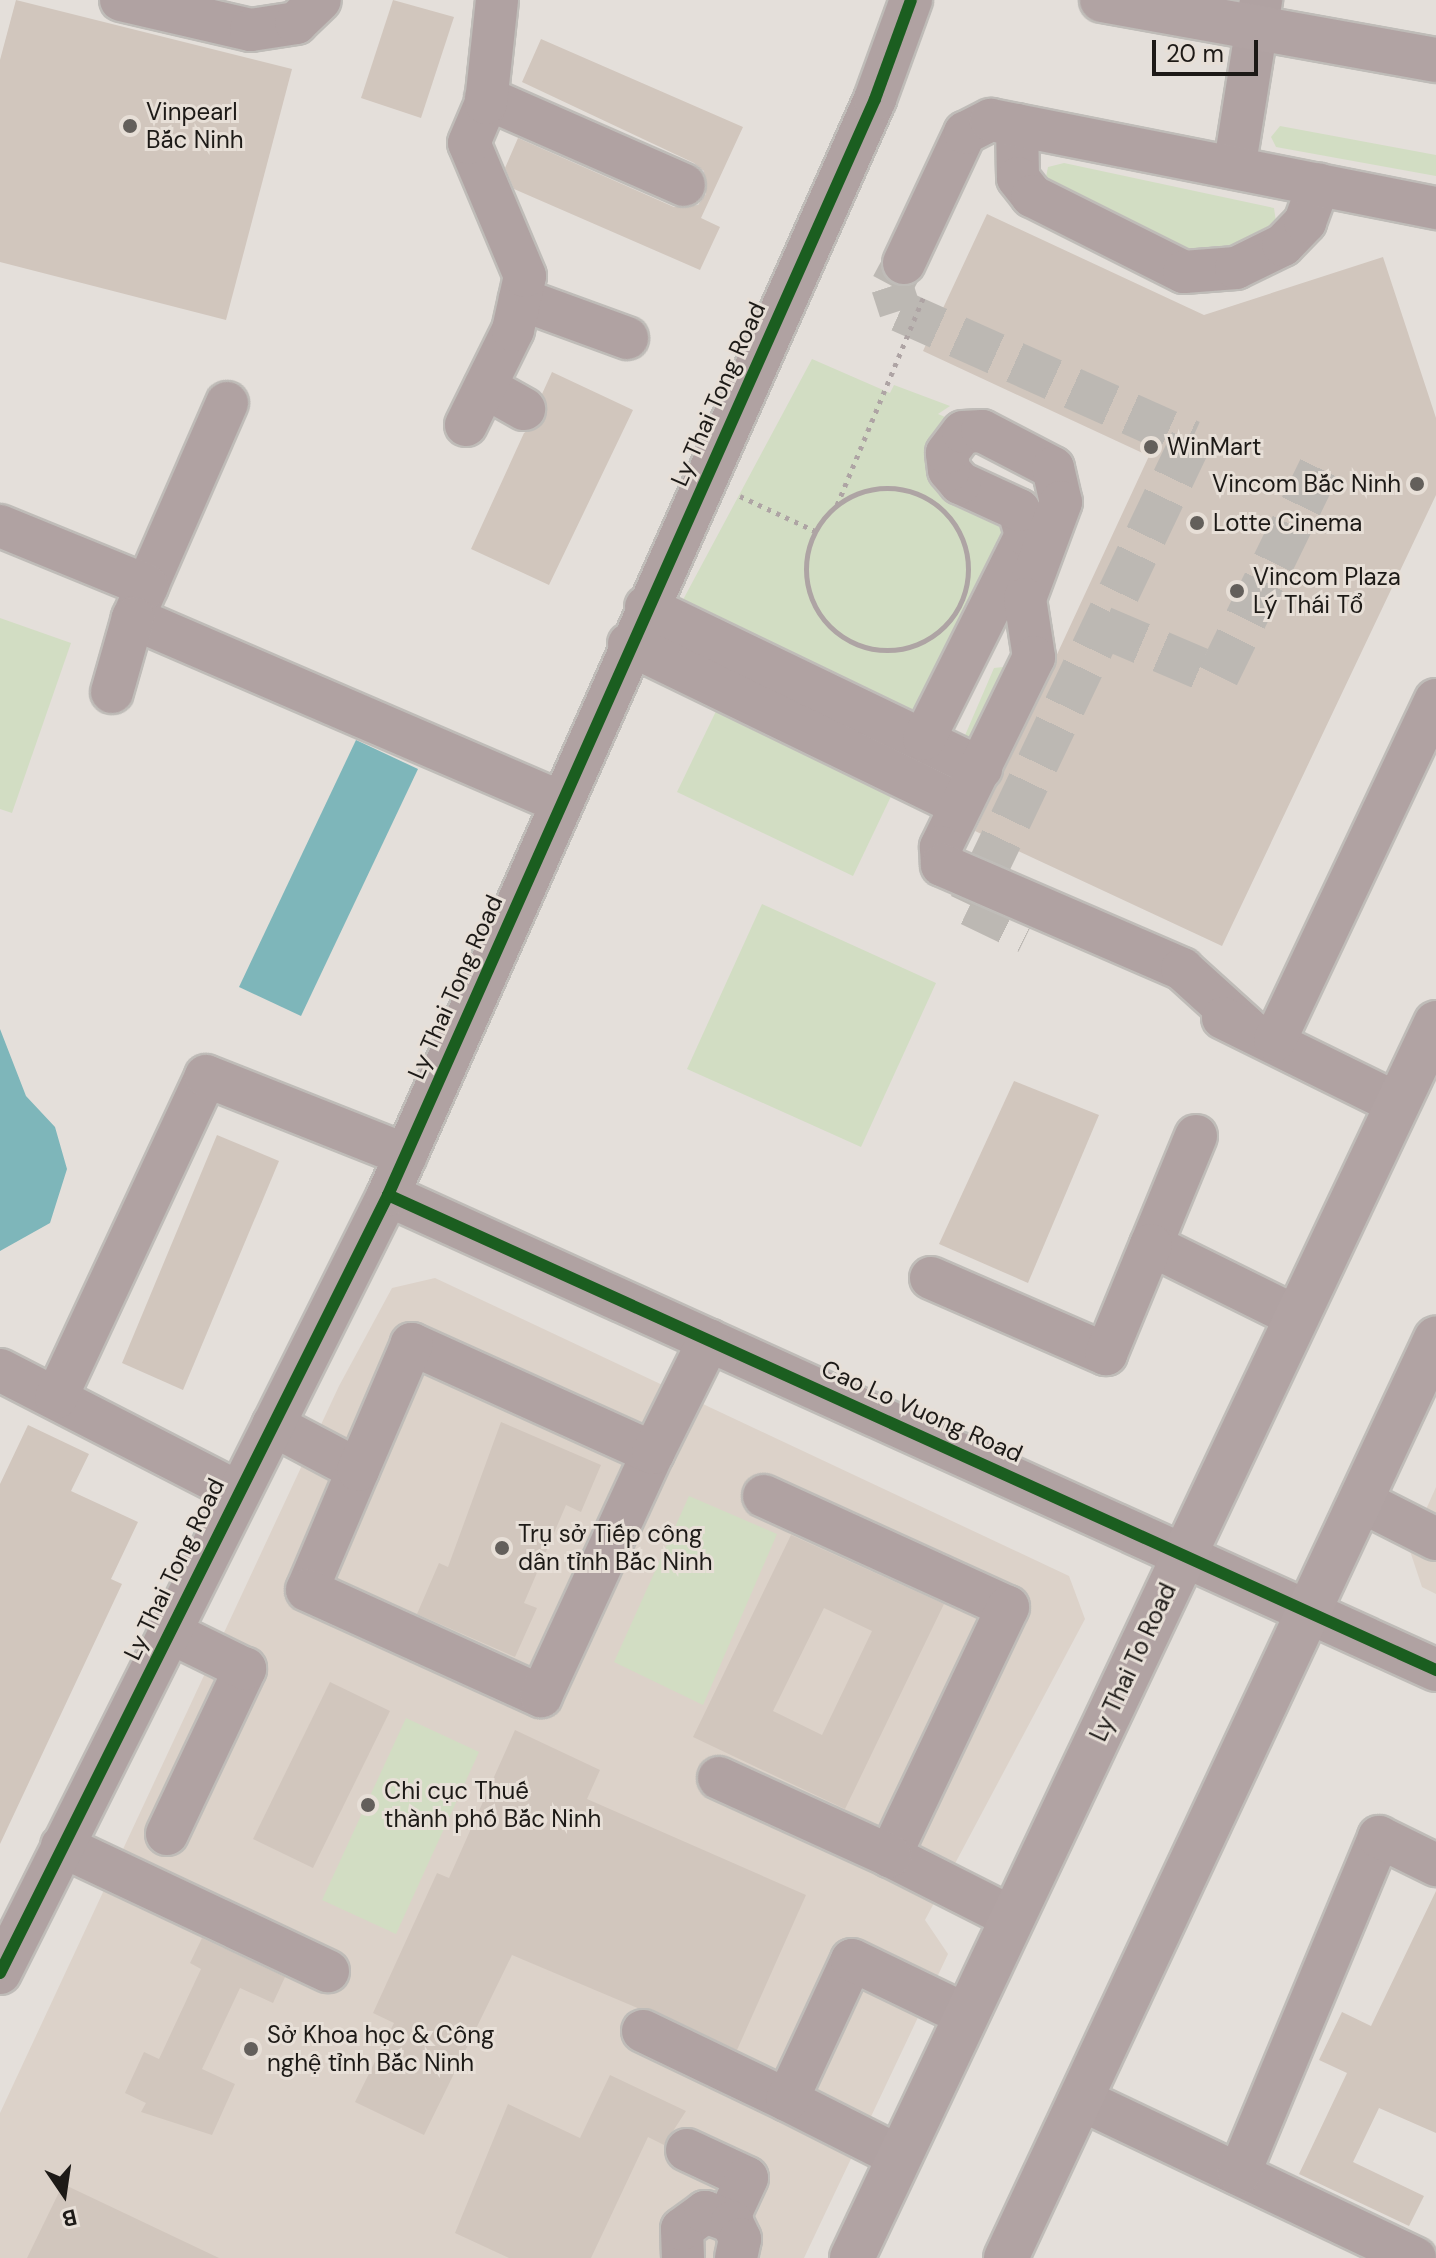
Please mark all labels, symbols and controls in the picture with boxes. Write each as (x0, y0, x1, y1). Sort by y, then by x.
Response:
scale bar (1156, 24, 1262, 74)
text: 20 m (1166, 38, 1224, 69)
place label: Vinpearl Bắc Ninh (146, 98, 244, 154)
marker: Vinpearl Bắc Ninh (121, 117, 139, 135)
street label: Ly Thai Tong Road (665, 298, 771, 490)
place label: WinMart (1167, 433, 1261, 461)
marker: WinMart (1142, 438, 1160, 456)
place label: Vincom Bắc Ninh (1212, 470, 1401, 498)
marker: Vincom Bắc Ninh (1408, 475, 1426, 493)
place label: Lotte Cinema (1213, 509, 1362, 537)
marker: Lotte Cinema (1188, 514, 1206, 532)
place label: Vincom Plaza Lý Thái Tổ (1253, 563, 1401, 619)
marker: Vincom Plaza Lý Thái Tổ (1228, 582, 1246, 600)
street label: Ly Thai Tong Road (402, 891, 508, 1083)
street label: Cao Lo Vuong Road (817, 1354, 1027, 1468)
street label: Ly Thai Tong Road (118, 1474, 230, 1664)
place label: Trụ sở Tiếp công dân tỉnh Bắc Ninh (518, 1520, 714, 1576)
marker: Trụ sở Tiếp công dân tỉnh Bắc Ninh (493, 1539, 511, 1557)
street label: Ly Thai To Road (1084, 1578, 1182, 1746)
place label: Chi cục Thuế thành phố Bắc Ninh (384, 1777, 601, 1833)
marker: Chi cục Thuế thành phố Bắc Ninh (359, 1796, 377, 1814)
place label: Sở Khoa học & Công nghệ tỉnh Bắc Ninh (267, 2021, 494, 2077)
marker: Sở Khoa học & Công nghệ tỉnh Bắc Ninh (242, 2040, 260, 2058)
north arrow (24, 2154, 104, 2234)
text: B (59, 2202, 80, 2234)

